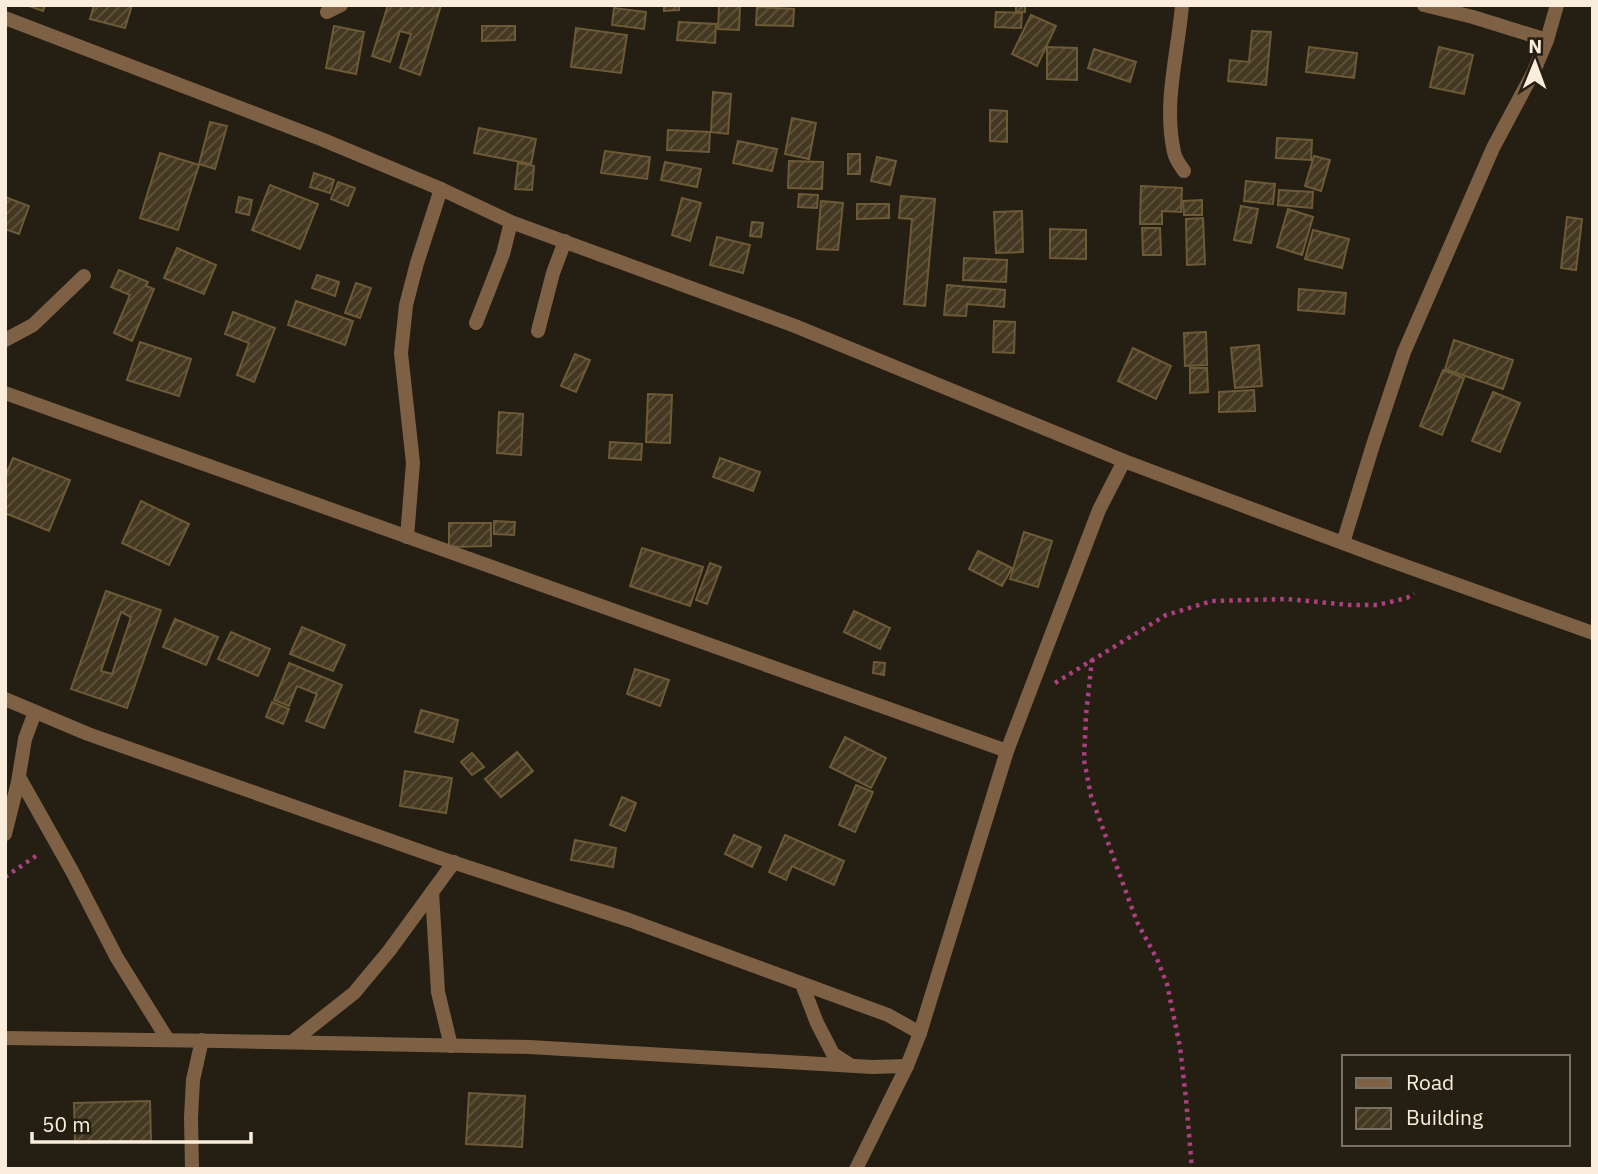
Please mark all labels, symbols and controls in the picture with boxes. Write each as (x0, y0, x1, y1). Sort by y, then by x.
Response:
north arrow (1500, 28, 1570, 98)
text: N (1528, 34, 1542, 58)
legend (1342, 1055, 1570, 1146)
text: Road (1406, 1068, 1454, 1096)
scale bar (32, 1100, 250, 1144)
text: Building (1406, 1103, 1483, 1131)
text: 50 m (42, 1110, 91, 1138)

